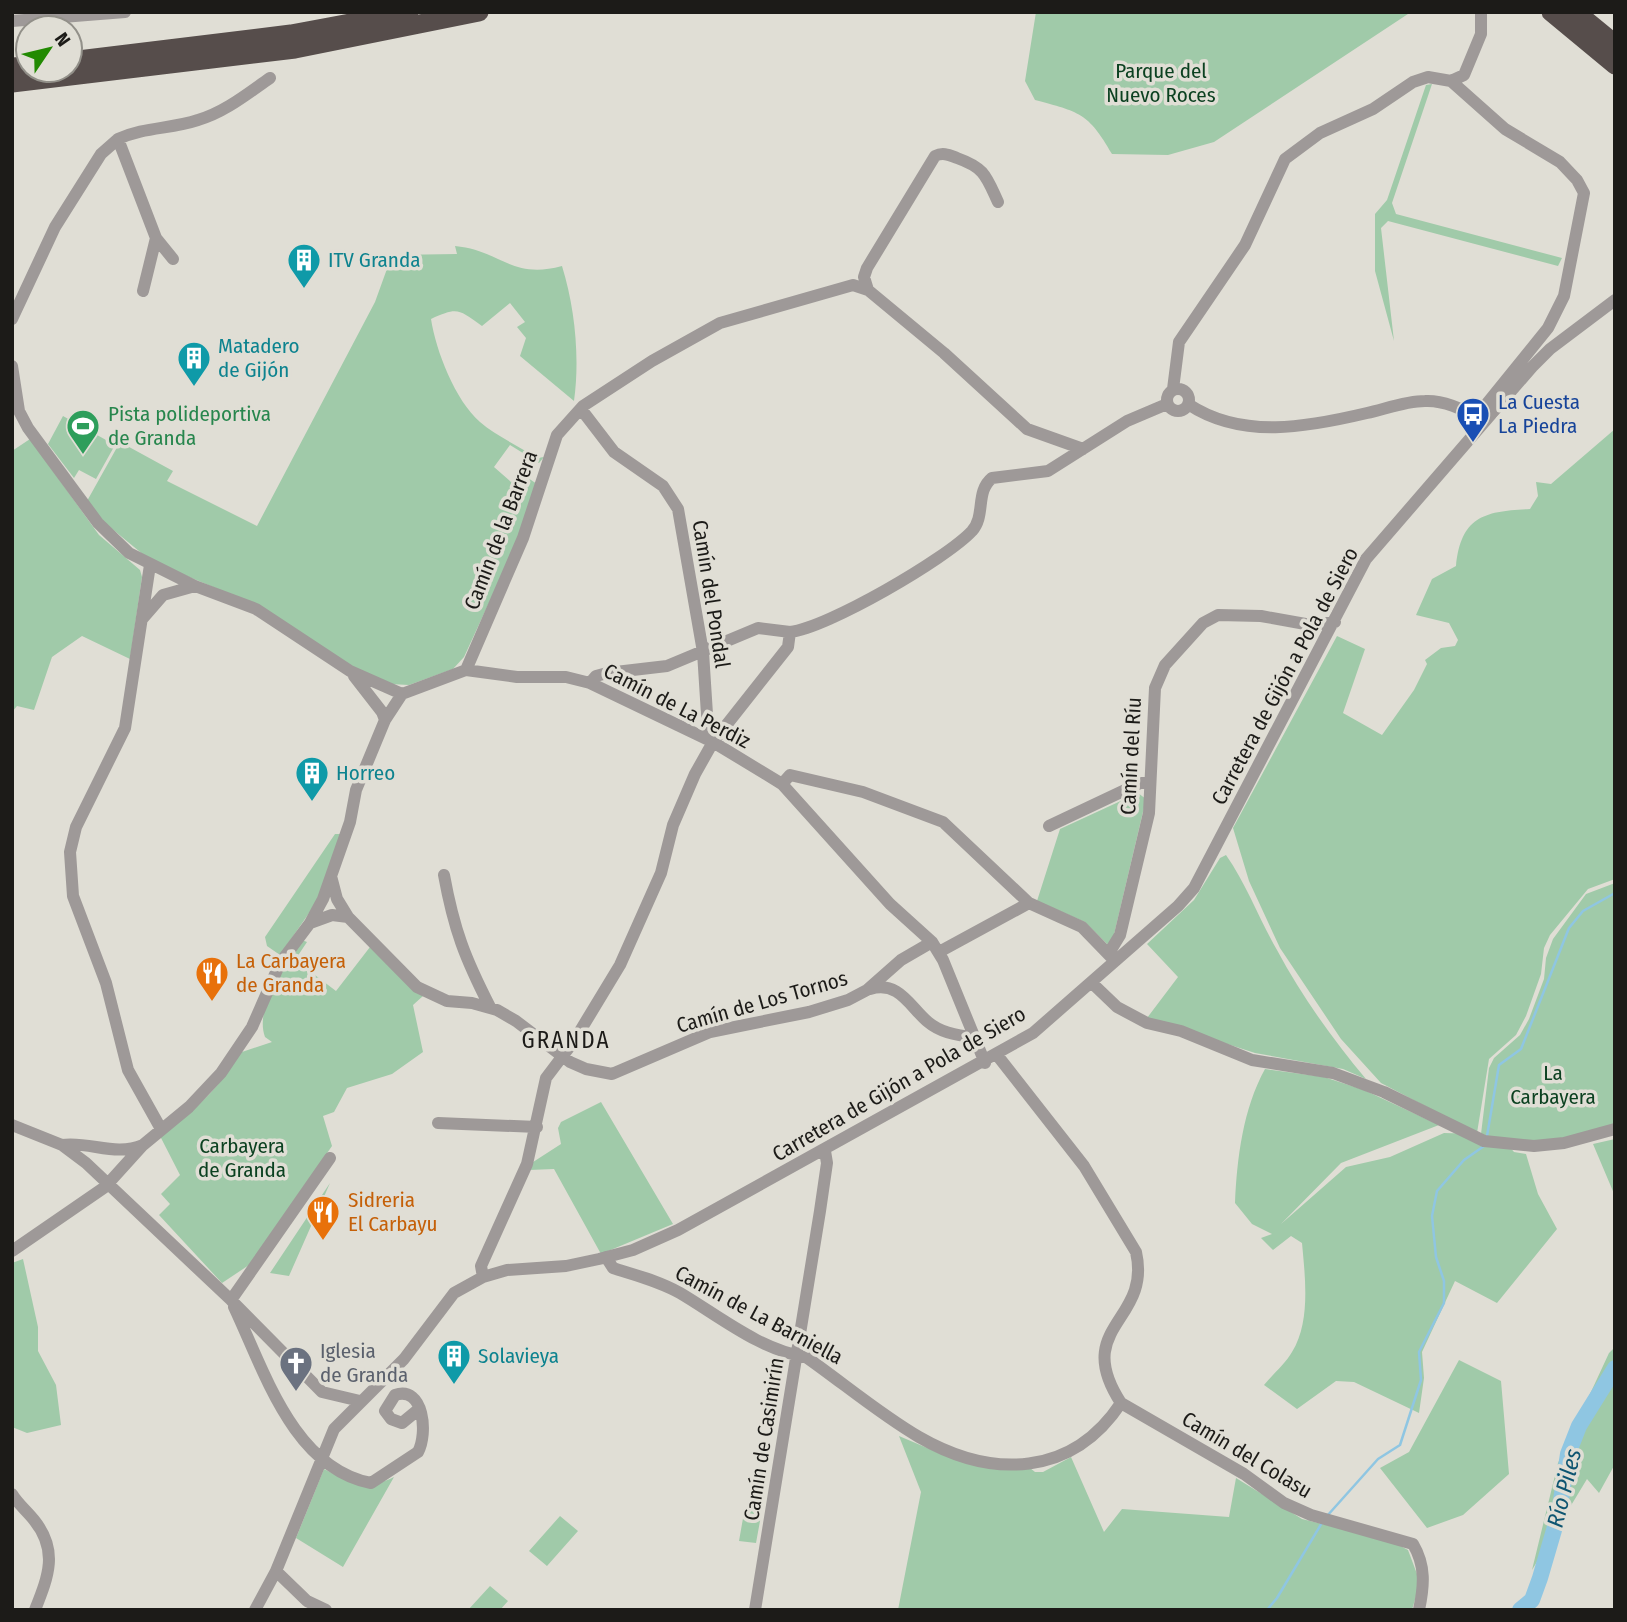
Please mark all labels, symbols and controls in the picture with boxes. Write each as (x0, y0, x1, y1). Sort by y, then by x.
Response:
north arrow (14, 14, 84, 84)
text: N (50, 28, 75, 51)
park label: Parque del Nuevo Roces (1106, 58, 1216, 108)
building icon: ITV Granda (285, 241, 323, 290)
place label: ITV Granda (328, 247, 420, 273)
place label: Matadero de Gijón (218, 333, 300, 383)
building icon: Matadero de Gijón (175, 339, 213, 388)
place label: La Cuesta La Piedra (1498, 389, 1580, 439)
bus stop icon: La Cuesta La Piedra (1454, 395, 1492, 444)
place label: Pista polideportiva de Granda (108, 401, 271, 451)
sports icon: Pista polideportiva de Granda (64, 407, 102, 456)
street label: Camín de la Barrera (459, 447, 543, 613)
street label: Camín del Pondal (686, 518, 736, 670)
street label: Carretera de Gijón a Pola de Siero (1206, 543, 1364, 809)
street label: Camín de La Perdiz (599, 658, 755, 754)
street label: Camín del Ríu (1115, 696, 1147, 816)
building icon: Horreo (293, 754, 331, 803)
place label: Horreo (336, 760, 395, 786)
place label: La Carbayera de Granda (236, 948, 346, 998)
restaurant icon: La Carbayera de Granda (193, 954, 231, 1003)
street label: Camín de Los Tornos (674, 965, 850, 1039)
street label: Carretera de Gijón a Pola de Siero (768, 1001, 1030, 1167)
district label: GRANDA (521, 1026, 611, 1054)
park label: La Carbayera (1510, 1060, 1596, 1110)
park label: Carbayera de Granda (198, 1133, 286, 1183)
place label: Sidreria El Carbayu (348, 1187, 438, 1237)
restaurant icon: Sidreria El Carbayu (304, 1193, 342, 1242)
street label: Camín de La Barniella (671, 1260, 847, 1370)
building icon: Solavieya (435, 1337, 473, 1386)
place label: Iglesia de Granda (320, 1338, 408, 1388)
place label: Solavieya (478, 1343, 559, 1369)
church icon: Iglesia de Granda (277, 1344, 315, 1393)
street label: Camín de Casimirín (738, 1356, 790, 1522)
street label: Camín del Colasu (1177, 1406, 1317, 1504)
water label: Río Piles (1541, 1446, 1587, 1530)

